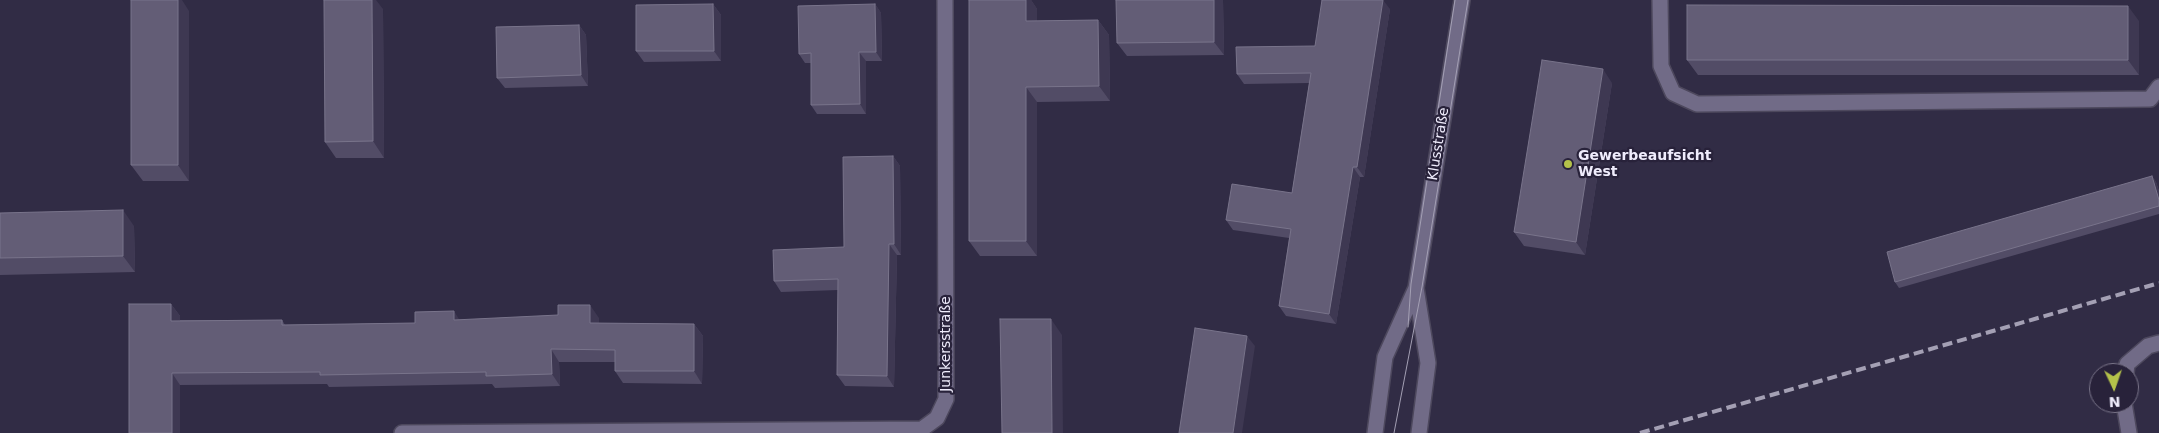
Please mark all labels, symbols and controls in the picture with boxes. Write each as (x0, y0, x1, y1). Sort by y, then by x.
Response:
street label: Klusstraße (1425, 106, 1453, 182)
place label: Gewerbeaufsicht West (1578, 148, 1711, 180)
marker: Gewerbeaufsicht West (1562, 158, 1574, 170)
street label: Junkersstraße (938, 296, 954, 392)
north arrow (2089, 363, 2139, 413)
text: N (2108, 394, 2121, 410)

